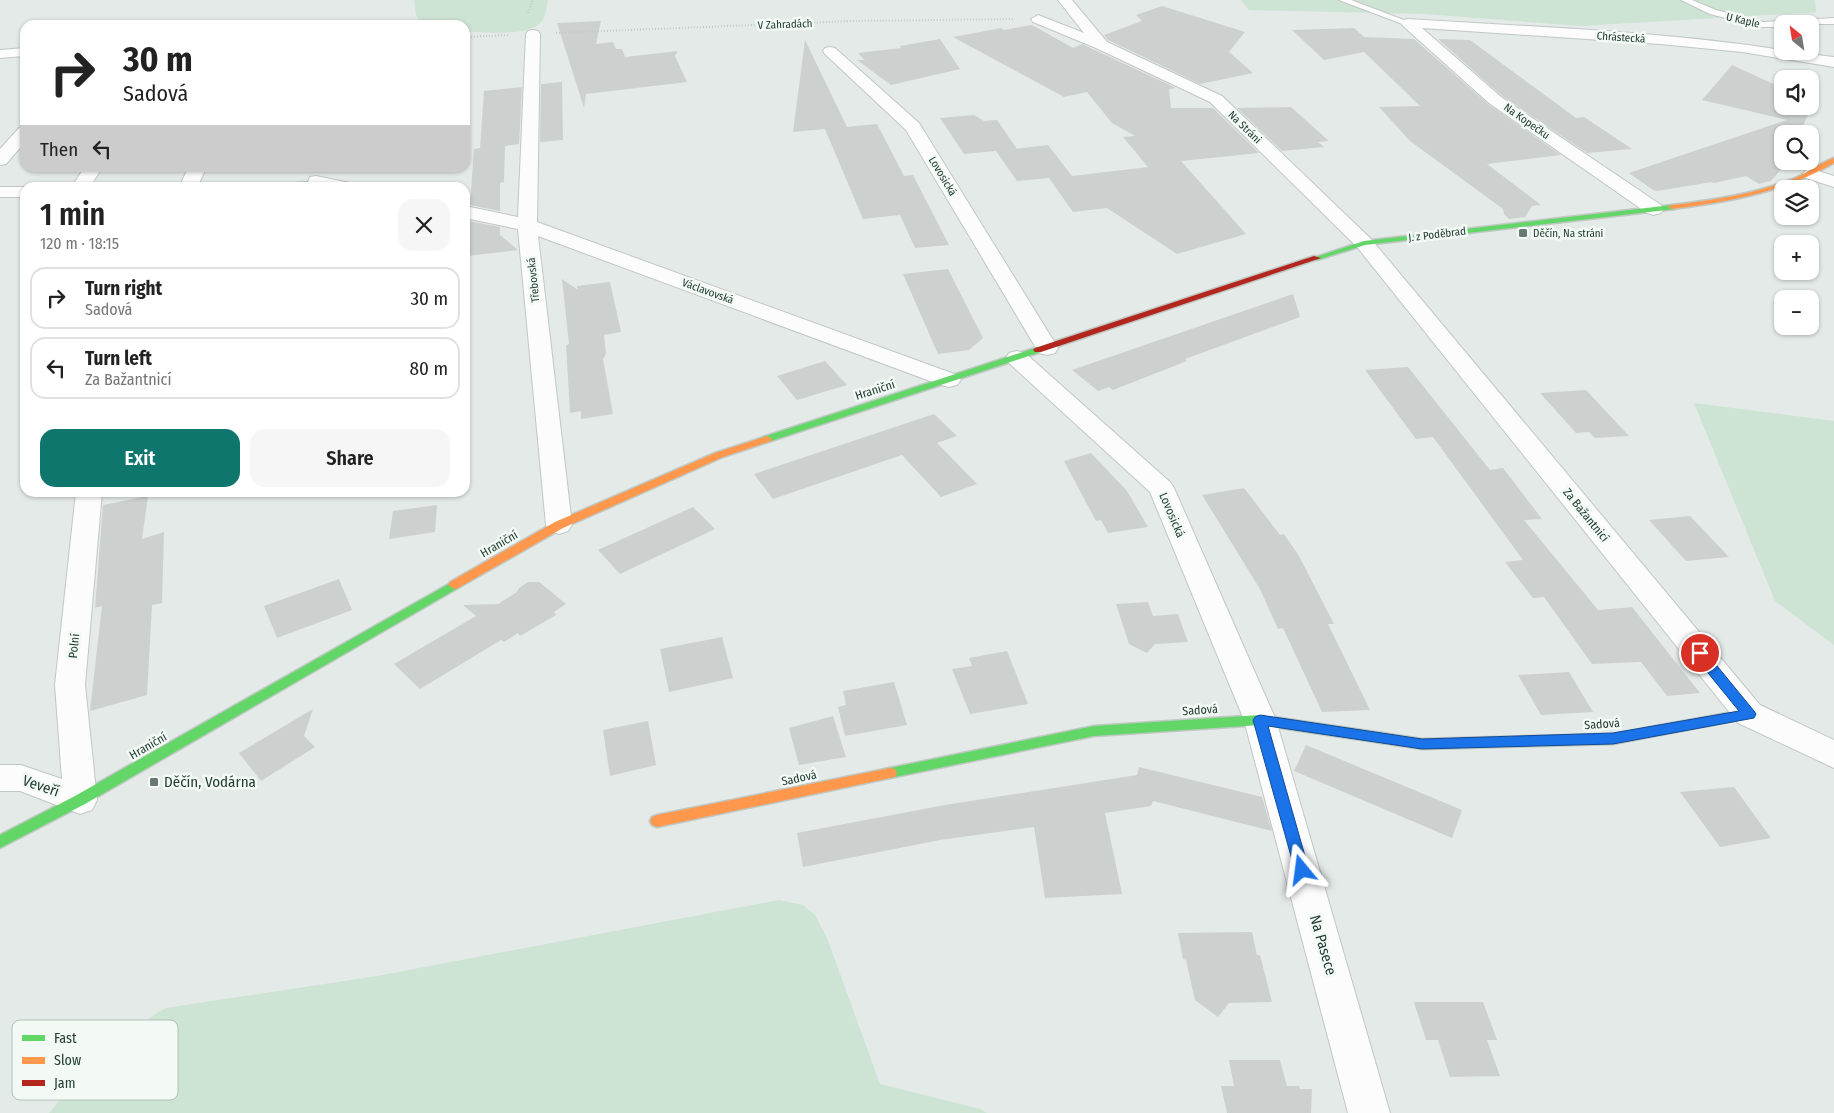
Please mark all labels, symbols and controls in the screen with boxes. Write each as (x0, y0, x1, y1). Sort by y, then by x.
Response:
street label: U Kaple (1725, 10, 1761, 31)
north arrow (1774, 15, 1819, 60)
map controls (1774, 15, 1819, 335)
street label: V Zahradách (757, 17, 813, 32)
street label: Chrástecká (1596, 29, 1646, 46)
text: 30 m (123, 38, 193, 80)
icon: right (40, 40, 105, 105)
button: sound (1774, 70, 1819, 115)
text: Sadová (123, 80, 188, 107)
street label: Na Kopečku (1501, 101, 1552, 142)
street label: Na Stráni (1225, 108, 1264, 146)
button: search (1774, 125, 1819, 170)
icon: left (88, 135, 116, 163)
text: Then (40, 138, 78, 161)
street label: Lovosická (926, 154, 959, 198)
button: layers (1774, 180, 1819, 225)
text: 1 min (40, 197, 105, 233)
button: close (398, 199, 450, 251)
street label: J. z Poděbrad (1407, 225, 1467, 244)
marker: Děčín, Na stráni (1517, 227, 1529, 239)
place label: Děčín, Na stráni (1533, 227, 1604, 240)
text: 120 m · 18:15 (40, 234, 119, 253)
button: + (1774, 235, 1819, 280)
street label: Třebovská (525, 257, 542, 303)
street label: Václavovská (680, 276, 735, 307)
text: Turn right (85, 277, 162, 300)
icon: right (42, 284, 70, 312)
text: 30 m (410, 287, 448, 310)
button: − (1774, 290, 1819, 335)
text: Sadová (85, 300, 132, 319)
text: Turn left (85, 347, 152, 370)
icon: left (42, 354, 70, 382)
text: 80 m (410, 357, 448, 380)
text: Za Bažantnicí (85, 370, 171, 389)
street label: Hraniční (853, 377, 897, 403)
button: Exit (40, 429, 240, 487)
button: Share (250, 429, 450, 487)
street label: Za Bažantnicí (1560, 485, 1612, 545)
street label: Lovosická (1156, 490, 1188, 540)
street label: Hraniční (478, 528, 520, 560)
pin (1679, 632, 1721, 674)
street label: Polní (66, 633, 82, 659)
icon: arrive (1686, 639, 1714, 667)
street label: Sadová (1182, 702, 1218, 718)
street label: Sadová (1584, 716, 1620, 732)
street label: Hraniční (127, 730, 169, 762)
street label: Sadová (780, 767, 818, 789)
street label: Veveří (20, 771, 62, 801)
place label: Děčín, Vodárna (164, 773, 256, 791)
marker: Děčín, Vodárna (148, 776, 160, 788)
position arrow (1275, 843, 1327, 895)
street label: Na Pasece (1306, 913, 1340, 977)
legend (12, 1020, 178, 1100)
text: Fast (54, 1030, 77, 1047)
text: Slow (54, 1052, 81, 1069)
text: Jam (54, 1075, 75, 1092)

